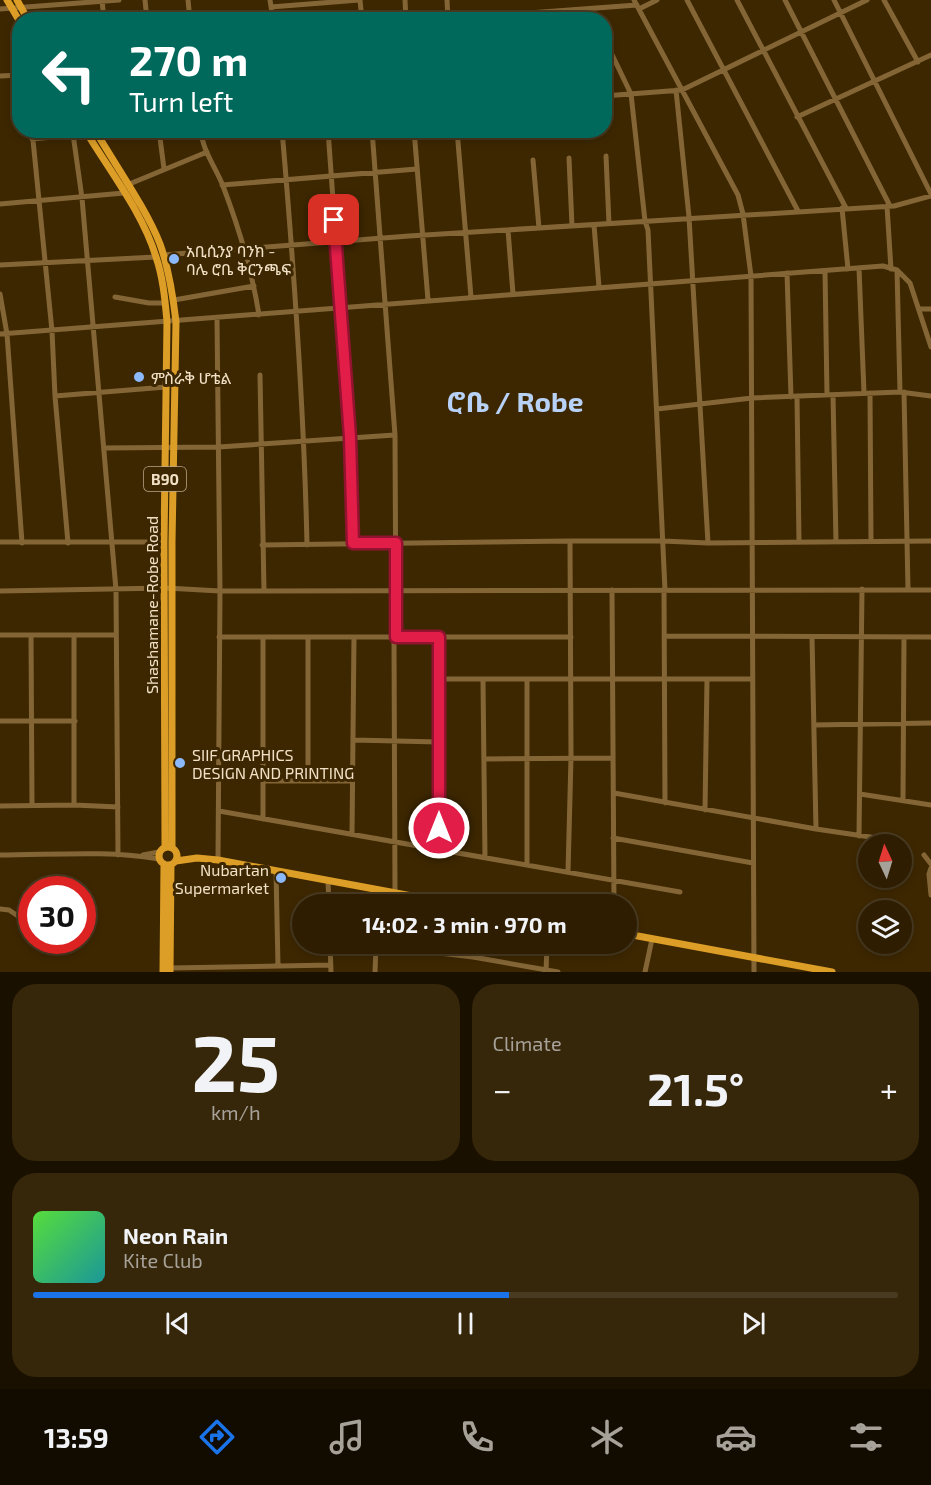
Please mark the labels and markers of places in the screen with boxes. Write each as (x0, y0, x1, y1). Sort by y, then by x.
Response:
pin (308, 194, 359, 245)
place label: አቢሲንያ ባንክ - ባሌ ሮቤ ቅርንጫፍ (186, 241, 291, 278)
marker: አቢሲንያ ባንክ - ባሌ ሮቤ ቅርንጫፍ (167, 252, 181, 266)
place label: ምስራቅ ሆቴል (151, 368, 232, 387)
marker: ምስራቅ ሆቴል (132, 370, 146, 384)
place label: SIIF GRAPHICS DESIGN AND PRINTING (192, 745, 354, 782)
marker: SIIF GRAPHICS DESIGN AND PRINTING (173, 756, 187, 770)
place label: Nubartan Supermarket (175, 860, 269, 897)
marker: Nubartan Supermarket (274, 871, 288, 885)

